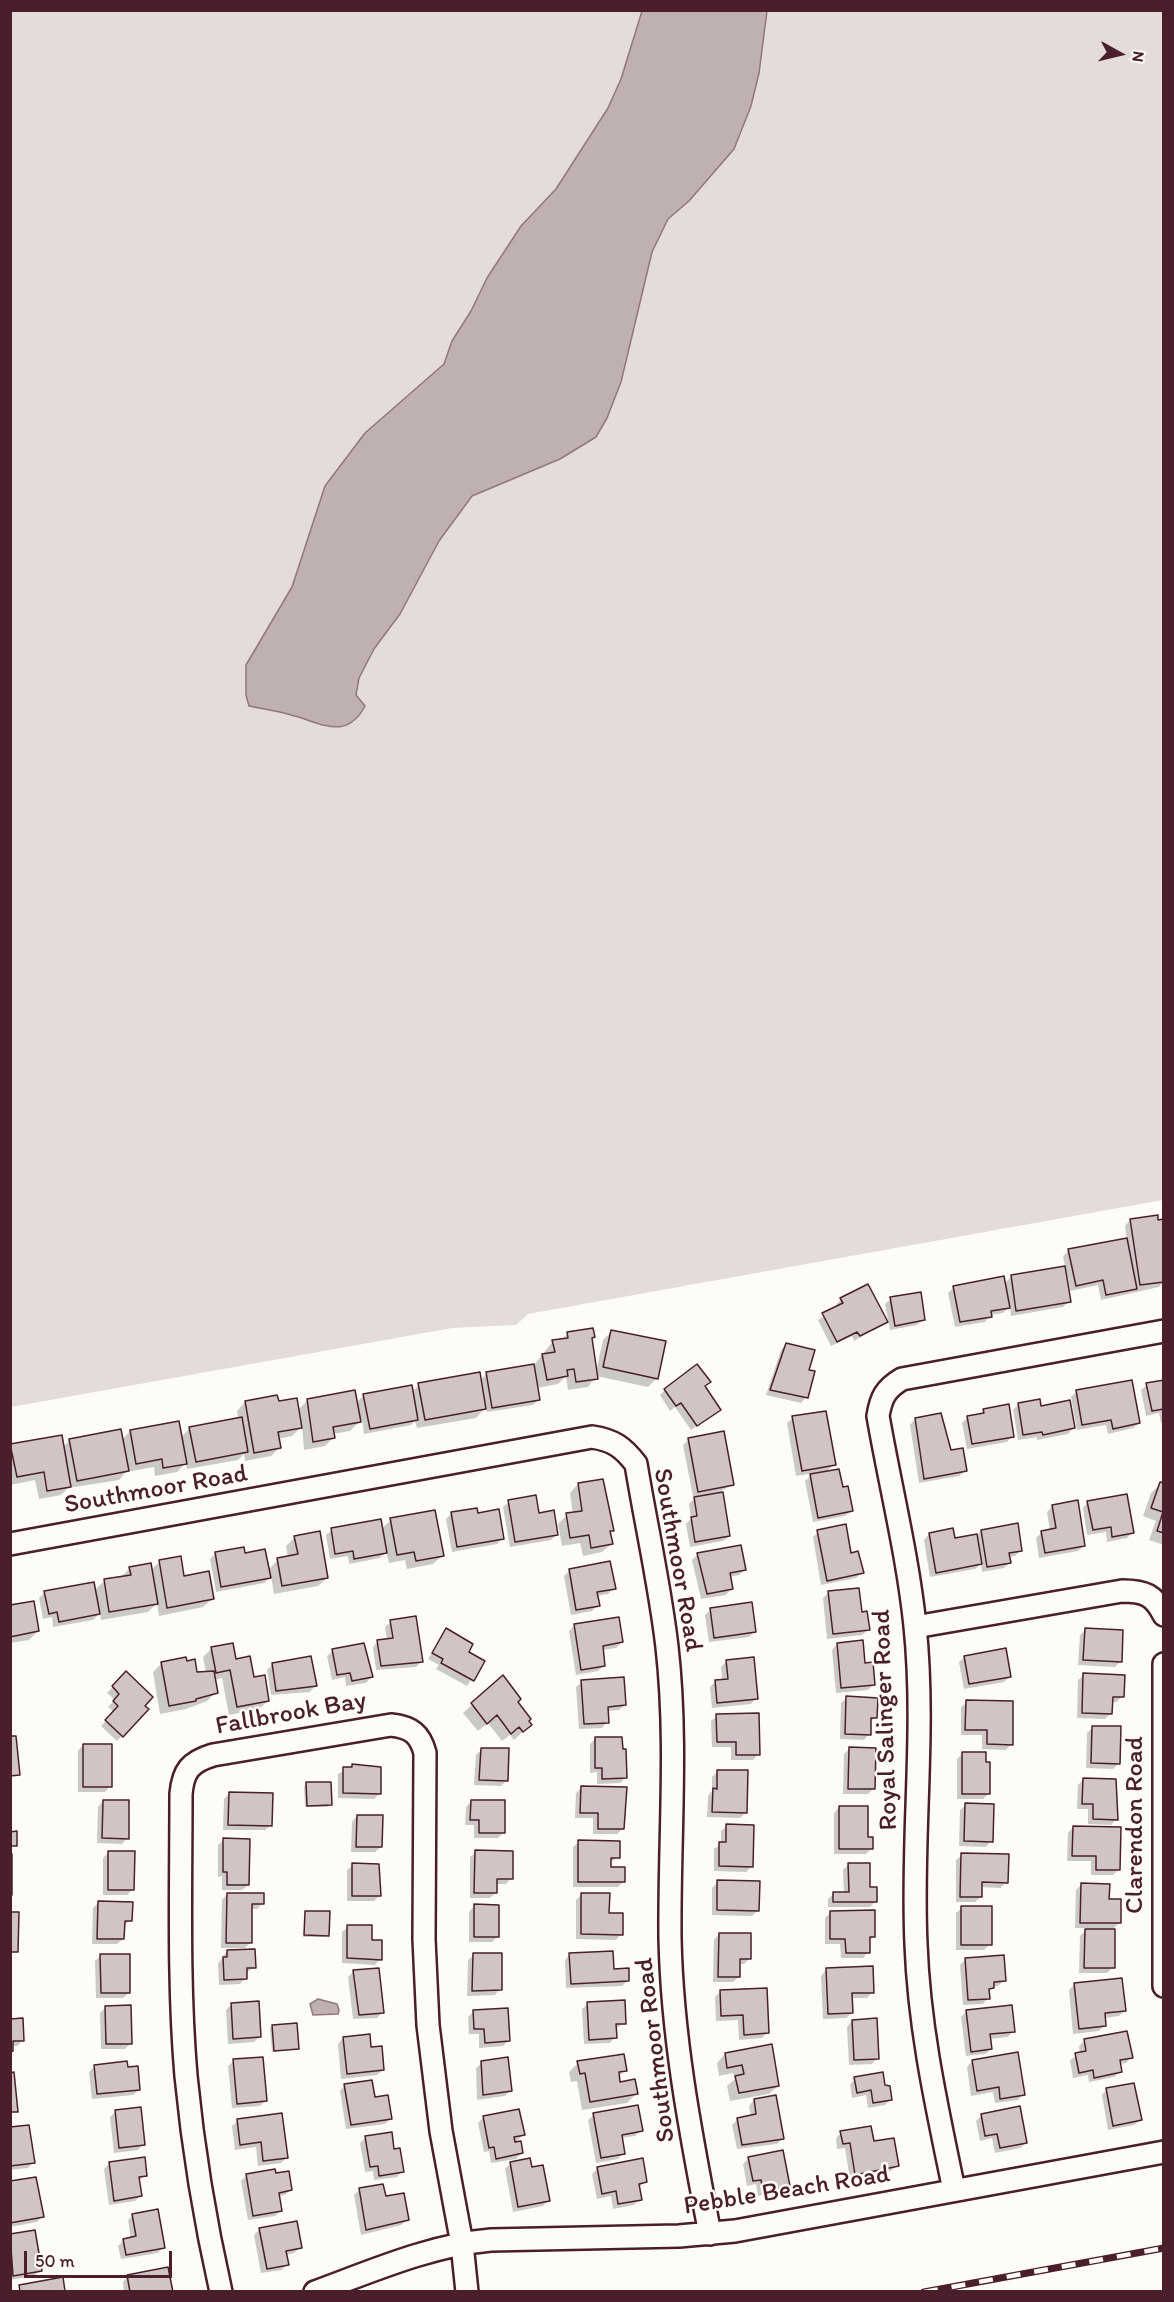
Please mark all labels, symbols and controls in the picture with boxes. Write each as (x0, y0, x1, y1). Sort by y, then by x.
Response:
north arrow (1090, 24, 1150, 84)
text: N (1128, 50, 1148, 63)
street label: Southmoor Road (62, 1459, 250, 1521)
street label: Southmoor Road (646, 1466, 708, 1654)
street label: Royal Salinger Road (867, 1609, 905, 1831)
street label: Fallbrook Bay (213, 1685, 369, 1743)
street label: Clarendon Road (1119, 1736, 1151, 1914)
street label: Southmoor Road (629, 1956, 683, 2144)
street label: Pebble Beach Road (682, 2159, 892, 2223)
scale bar (27, 2239, 176, 2277)
text: 50 m (35, 2250, 75, 2272)

